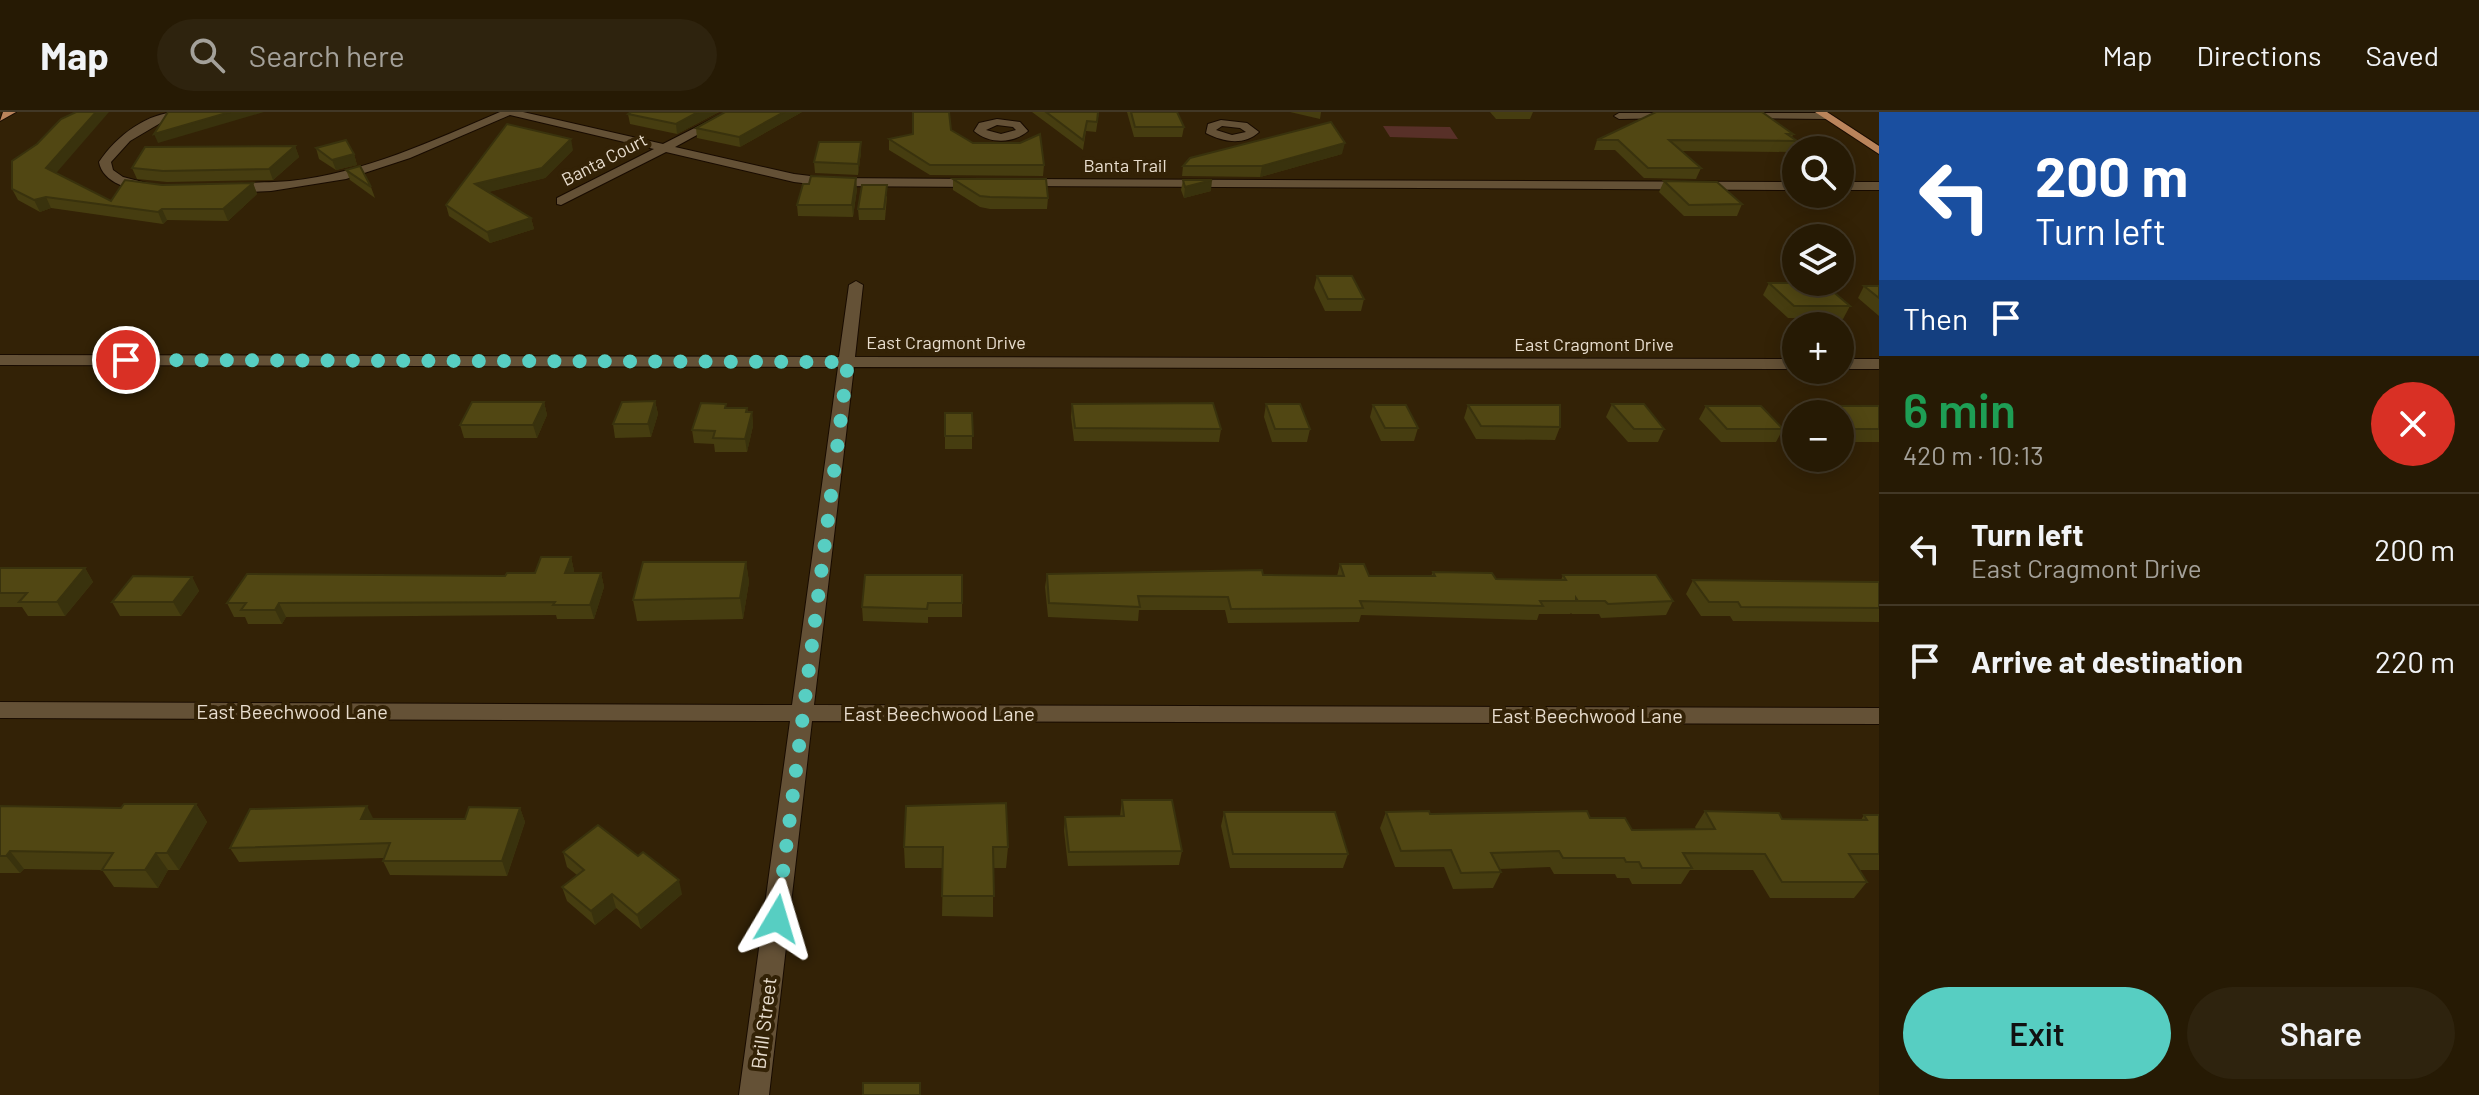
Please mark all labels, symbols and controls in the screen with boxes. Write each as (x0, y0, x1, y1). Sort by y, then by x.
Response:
search box (157, 19, 717, 91)
text: Map (40, 32, 109, 78)
icon: search (185, 33, 229, 77)
text: Search here (249, 37, 405, 73)
text: Map (2103, 38, 2152, 72)
text: Directions (2196, 38, 2322, 72)
text: Saved (2366, 38, 2439, 72)
street label: Banta Court (558, 128, 650, 190)
map controls (1782, 136, 1854, 472)
button: search (1782, 136, 1854, 208)
text: 200 m (2035, 141, 2188, 208)
icon: left (1903, 144, 2007, 248)
street label: Banta Trail (1083, 154, 1167, 176)
text: Turn left (2035, 209, 2166, 252)
button: layers (1782, 224, 1854, 296)
icon: arrive (1984, 296, 2028, 340)
text: Then (1903, 300, 1968, 336)
button: + (1782, 312, 1854, 384)
pin (92, 326, 160, 394)
street label: East Cragmont Drive (866, 331, 1026, 353)
street label: East Cragmont Drive (1514, 333, 1674, 355)
icon: arrive (104, 338, 148, 382)
text: 6 min (1903, 380, 2016, 438)
button: close (2371, 382, 2455, 466)
button: − (1782, 400, 1854, 472)
text: 420 m · 10:13 (1903, 439, 2044, 470)
text: Turn left (1971, 516, 2084, 552)
icon: left (1903, 527, 1947, 571)
text: 200 m (2374, 531, 2455, 567)
text: East Cragmont Drive (1971, 552, 2202, 583)
icon: arrive (1903, 639, 1947, 683)
text: Arrive at destination (1971, 643, 2243, 679)
text: 220 m (2375, 643, 2455, 679)
street label: East Beechwood Lane (196, 699, 388, 723)
street label: East Beechwood Lane (843, 701, 1035, 725)
street label: East Beechwood Lane (1491, 703, 1683, 727)
position arrow (735, 877, 819, 961)
street label: Brill Street (745, 976, 781, 1070)
button: Exit (1903, 987, 2171, 1079)
button: Share (2187, 987, 2455, 1079)

